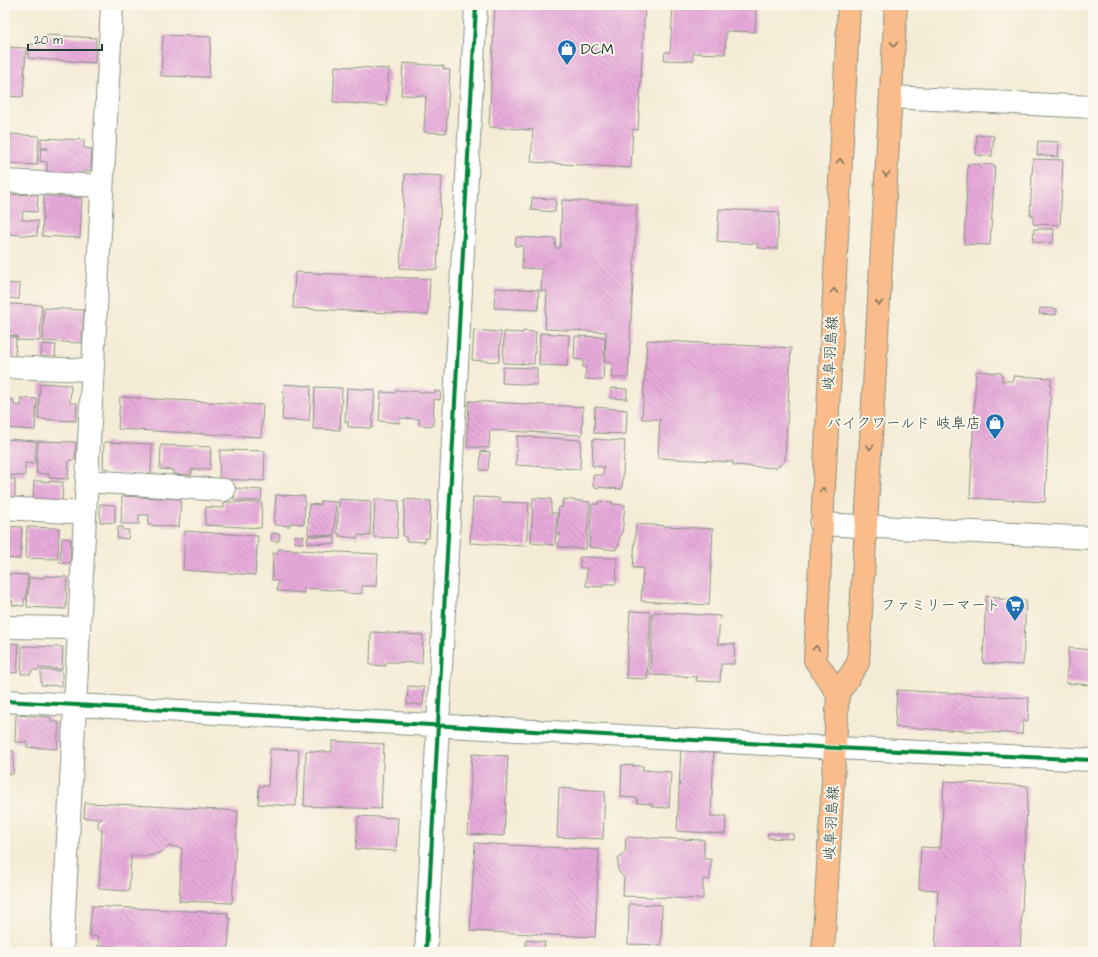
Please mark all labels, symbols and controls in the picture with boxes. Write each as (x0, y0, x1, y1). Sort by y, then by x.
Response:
scale bar (28, 26, 102, 52)
text: 20 m (34, 32, 63, 49)
shop icon: DCM (556, 38, 578, 66)
place label: DCM (581, 39, 614, 60)
one-way arrow (890, 41, 898, 47)
one-way arrow (836, 158, 845, 164)
one-way arrow (882, 171, 891, 177)
one-way arrow (829, 288, 838, 294)
one-way arrow (874, 300, 883, 307)
street label: 岐阜羽島線 (818, 315, 843, 391)
shop icon: バイクワールド 岐阜店 (984, 412, 1006, 440)
place label: バイクワールド 岐阜店 (826, 413, 981, 434)
one-way arrow (866, 444, 875, 450)
one-way arrow (819, 487, 827, 493)
supermarket icon: ファミリーマート (1004, 594, 1026, 622)
place label: ファミリーマート (881, 595, 1001, 616)
one-way arrow (811, 645, 820, 651)
street label: 岐阜羽島線 (819, 785, 844, 861)

